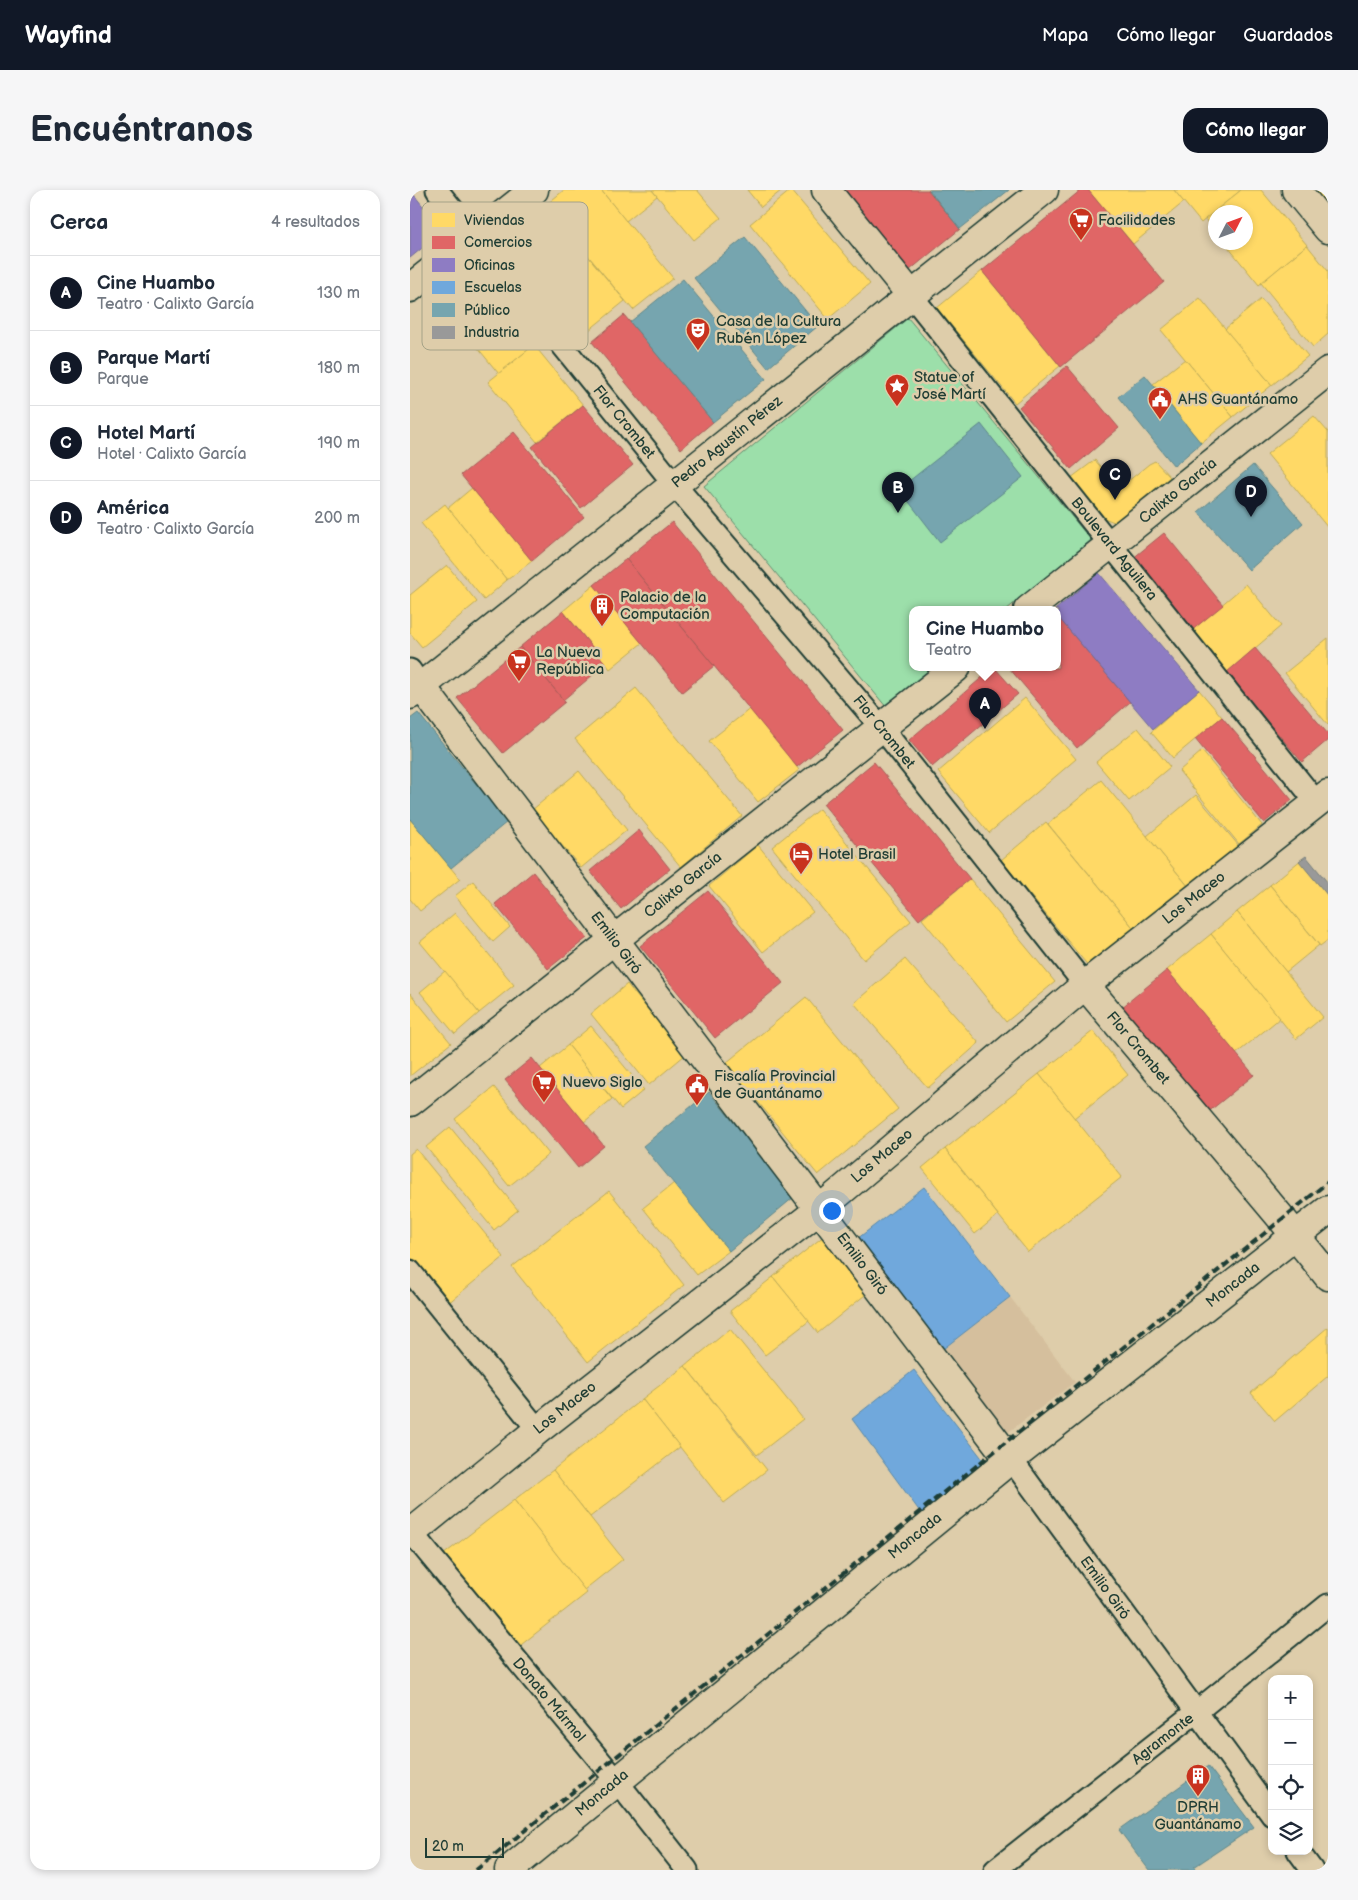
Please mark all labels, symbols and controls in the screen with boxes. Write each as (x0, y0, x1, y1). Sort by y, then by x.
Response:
text: Wayfind (25, 21, 112, 50)
text: Mapa (1042, 25, 1088, 46)
text: Cómo llegar (1116, 25, 1215, 46)
text: Guardados (1243, 25, 1333, 46)
button: Cómo llegar (1183, 108, 1328, 153)
text: Encuéntranos (30, 109, 253, 152)
legend (422, 202, 588, 350)
north arrow (1208, 205, 1253, 250)
supermarket icon: Facilidades (1068, 207, 1094, 241)
text: Cerca (50, 210, 108, 235)
place label: Facilidades (1098, 211, 1176, 230)
text: Viviendas (464, 212, 525, 229)
text: 4 resultados (271, 213, 360, 232)
text: Comercios (464, 234, 532, 251)
text: Oficinas (464, 257, 515, 274)
text: Cine Huambo (97, 272, 215, 295)
text: Escuelas (464, 279, 522, 296)
text: A (61, 284, 71, 303)
text: 130 m (317, 284, 360, 303)
text: Teatro · Calixto García (97, 295, 254, 314)
text: Público (464, 302, 510, 319)
place label: Casa de la Cultura Rubén López (716, 312, 841, 348)
theatre icon: Casa de la Cultura Rubén López (685, 317, 711, 351)
text: Industria (464, 324, 520, 341)
text: Parque Martí (97, 347, 210, 370)
text: B (60, 359, 72, 378)
text: 180 m (318, 359, 360, 378)
place label: Statue of José Martí (914, 368, 986, 404)
text: Parque (97, 370, 149, 389)
place icon: Statue of José Martí (884, 373, 910, 407)
street label: Flor Crombet (589, 381, 660, 463)
public building icon: AHS Guantánamo (1147, 386, 1173, 420)
place label: AHS Guantánamo (1178, 390, 1298, 409)
street label: Pedro Agustín Pérez (668, 391, 787, 493)
text: Hotel Martí (97, 422, 195, 445)
text: C (60, 434, 72, 453)
text: 190 m (318, 434, 360, 453)
text: Hotel · Calixto García (97, 445, 246, 464)
street label: Calixto García (1135, 454, 1221, 528)
pin: C (1099, 459, 1131, 500)
pin: B (882, 472, 914, 513)
pin: D (1235, 476, 1267, 517)
street label: Boulevard Aguilera (1067, 493, 1161, 605)
text: América (97, 497, 169, 520)
text: D (60, 509, 72, 528)
text: 200 m (314, 509, 360, 528)
text: Teatro · Calixto García (97, 520, 254, 539)
place label: Palacio de la Computación (620, 588, 710, 624)
building icon: Palacio de la Computación (589, 593, 615, 627)
popup (909, 606, 1061, 671)
text: Cine Huambo (926, 618, 1044, 641)
text: Teatro (926, 641, 972, 660)
place label: La Nueva República (536, 643, 604, 679)
supermarket icon: La Nueva República (506, 648, 532, 682)
pin: A (969, 688, 1001, 729)
street label: Flor Crombet (849, 691, 920, 773)
hotel icon: Hotel Brasil (788, 841, 814, 875)
place label: Hotel Brasil (818, 845, 896, 864)
street label: Calixto García (640, 848, 726, 922)
street label: Los Maceo (1159, 867, 1229, 929)
street label: Emilio Giró (586, 908, 646, 978)
street label: Flor Crombet (1102, 1008, 1174, 1088)
place label: Fiscalía Provincial de Guantánamo (714, 1067, 835, 1103)
supermarket icon: Nuevo Siglo (531, 1069, 557, 1103)
public building icon: Fiscalía Provincial de Guantánamo (684, 1072, 710, 1106)
place label: Nuevo Siglo (562, 1073, 643, 1092)
street label: Los Maceo (847, 1125, 917, 1187)
your location (819, 1198, 845, 1224)
street label: Emilio Giró (832, 1229, 892, 1299)
street label: Moncada (1202, 1258, 1264, 1312)
street label: Los Maceo (530, 1377, 600, 1439)
street label: Moncada (884, 1509, 946, 1563)
street label: Emilio Giró (1076, 1553, 1134, 1623)
street label: Donato Mármol (508, 1654, 590, 1746)
map controls (1268, 1675, 1313, 1855)
button: + (1268, 1675, 1313, 1720)
street label: Agramonte (1128, 1709, 1198, 1769)
button: − (1268, 1720, 1313, 1765)
building icon: DPRH Guantánamo (1185, 1763, 1211, 1797)
street label: Moncada (572, 1765, 632, 1821)
button: locate (1268, 1765, 1313, 1810)
place label: DPRH Guantánamo (1154, 1798, 1242, 1834)
button: layers (1268, 1810, 1313, 1855)
scale bar (425, 1835, 504, 1858)
text: 20 m (432, 1838, 464, 1855)

